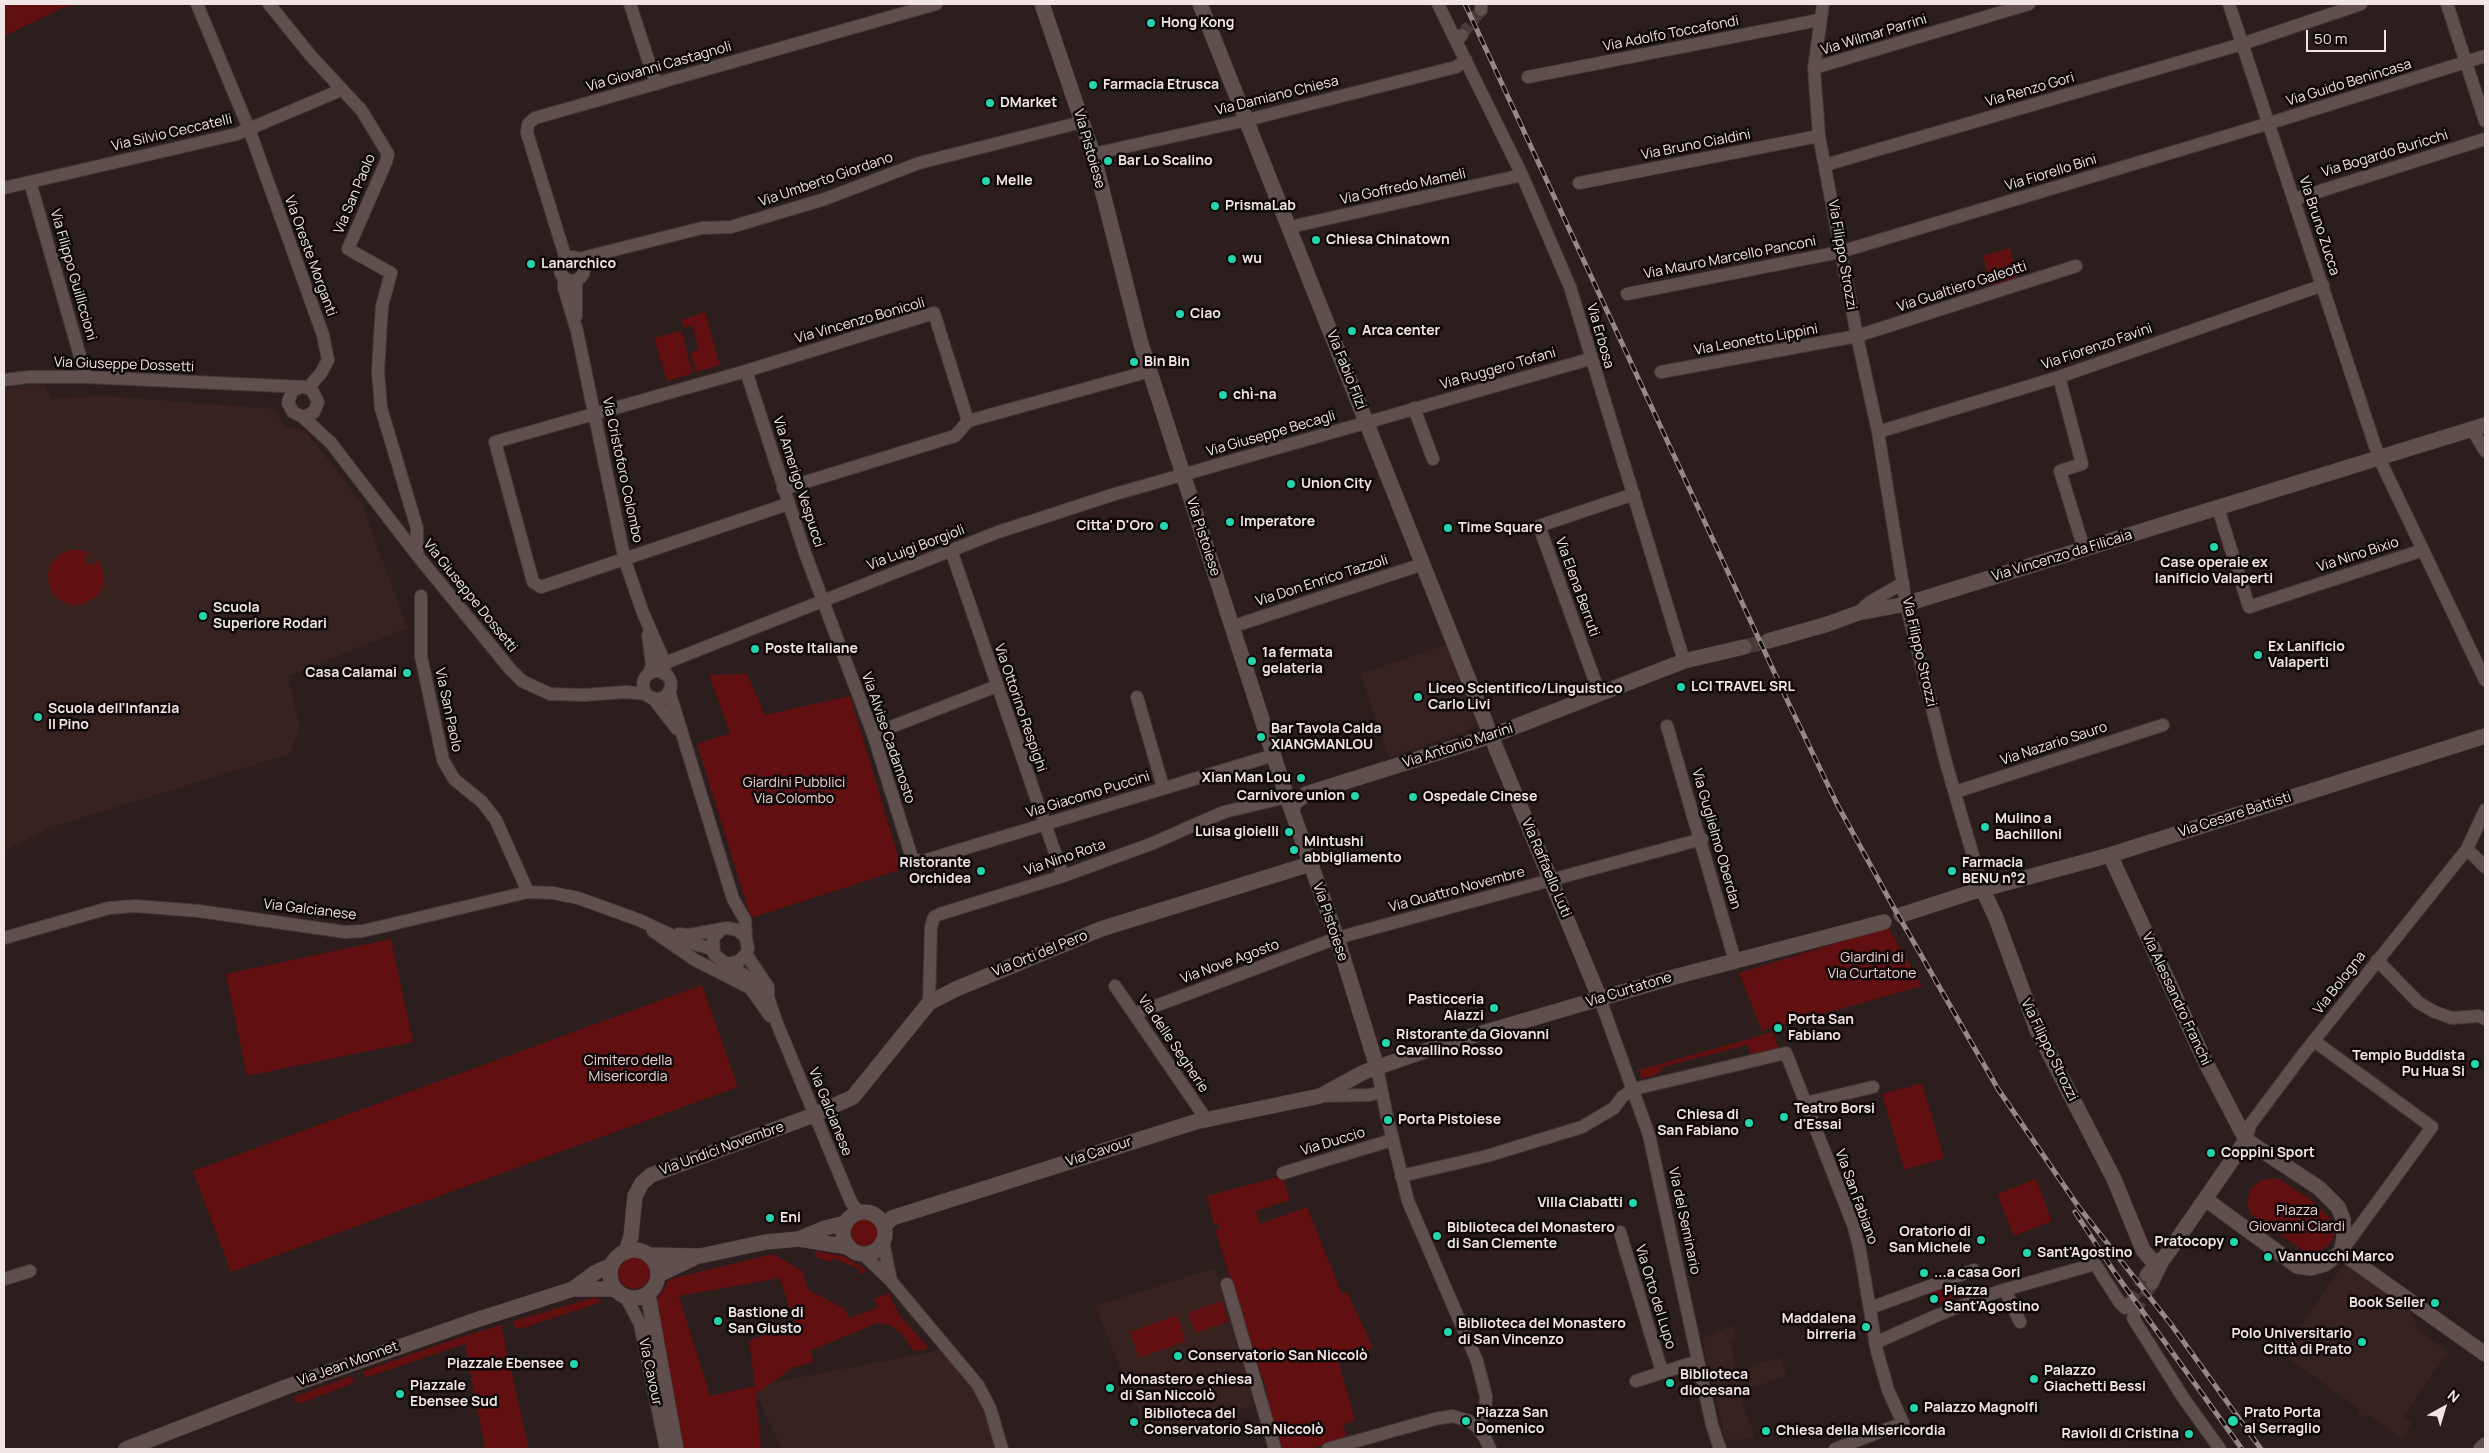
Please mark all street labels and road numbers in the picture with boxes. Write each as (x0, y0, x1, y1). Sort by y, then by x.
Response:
street label: Via Wilmar Parrini (1819, 11, 1929, 59)
street label: Via Adolfo Toccafondi (1602, 13, 1740, 55)
street label: Via Giovanni Castagnoli (584, 38, 734, 96)
street label: Via Guido Benincasa (2284, 56, 2414, 110)
street label: Via Renzo Gori (1984, 69, 2076, 111)
street label: Via Damiano Chiesa (1214, 73, 1340, 119)
street label: Via Pistoiese (1070, 107, 1108, 191)
street label: Via Silvio Ceccatelli (110, 111, 234, 155)
street label: Via Bruno Cialdini (1640, 126, 1752, 164)
street label: Via Bogardo Buricchi (2320, 127, 2450, 181)
street label: Via Umberto Giordano (757, 149, 895, 211)
street label: Via San Paolo (331, 151, 379, 237)
street label: Via Fiorello Bini (2003, 151, 2099, 195)
street label: Via Goffredo Mameli (1339, 165, 1467, 209)
street label: Via Bruno Zucca (2295, 174, 2343, 278)
street label: Via Oreste Morganti (280, 193, 340, 319)
street label: Via Filippo Strozzi (1824, 199, 1860, 311)
street label: Via Filippo Guilliccioni (46, 207, 100, 343)
street label: Via Mauro Marcello Panconi (1642, 233, 1818, 283)
street label: Via Gualtiero Galeotti (1895, 258, 2029, 316)
street label: Via Vincenzo Bonicoli (793, 294, 927, 348)
street label: Via Erbosa (1583, 302, 1617, 370)
street label: Via Fiorenzo Favini (2039, 320, 2155, 374)
street label: Via Leonetto Lippini (1693, 321, 1819, 359)
street label: Via Fabio Filzi (1323, 328, 1369, 412)
street label: Via Ruggero Tofani (1438, 344, 1558, 394)
street label: Via Giuseppe Dossetti (54, 354, 194, 376)
street label: Via Cristoforo Colombo (598, 396, 646, 544)
street label: Via Giuseppe Becagli (1205, 408, 1337, 460)
street label: Via Amerigo Vespucci (769, 414, 827, 550)
street label: Via Pistoiese (1182, 496, 1224, 578)
street label: Via Luigi Borgioli (865, 522, 967, 574)
street label: Via Vincenzo da Filicaia (1990, 527, 2134, 585)
street label: Via Nino Bixio (2315, 534, 2401, 576)
street label: Via Elena Berruti (1551, 535, 1603, 639)
street label: Via Giuseppe Dossetti (419, 536, 521, 656)
street label: Via Don Enrico Tazzoli (1254, 552, 1390, 610)
street label: Via Filippo Strozzi (1898, 596, 1940, 708)
street label: Via Ottorino Respighi (990, 642, 1050, 774)
street label: Via San Paolo (431, 667, 465, 753)
street label: Via Alvise Cadamosto (858, 670, 918, 806)
street label: Via Nazario Sauro (1998, 719, 2110, 769)
street label: Via Antonio Marini (1401, 720, 1515, 772)
street label: Via Guglielmo Oberdan (1688, 767, 1744, 911)
street label: Via Giacomo Puccini (1024, 768, 1152, 822)
street label: Via Cesare Battisti (2177, 789, 2293, 841)
street label: Via Raffaello Luti (1518, 816, 1574, 920)
street label: Via Nino Rota (1022, 836, 1108, 880)
street label: Via Quattro Novembre (1387, 864, 1527, 916)
street label: Via Pistoiese (1309, 881, 1351, 963)
street label: Via Galcianese (263, 896, 357, 924)
street label: Via Orti del Pero (990, 927, 1090, 981)
street label: Via Alessandro Franchi (2138, 930, 2214, 1068)
street label: Via Nove Agosto (1178, 936, 1282, 988)
street label: Via Bologna (2310, 948, 2370, 1018)
street label: Via Curtatone (1584, 969, 1674, 1011)
street label: Via delle Segherie (1134, 992, 1212, 1096)
street label: Via Filippo Strozzi (2017, 996, 2081, 1104)
street label: Via Galcianese (805, 1066, 855, 1158)
street label: Via Undici Novembre (658, 1119, 786, 1179)
street label: Via Duccio (1299, 1124, 1367, 1160)
street label: Via Cavour (1064, 1134, 1134, 1170)
street label: Via San Fabiano (1831, 1147, 1881, 1247)
street label: Via del Seminario (1664, 1166, 1704, 1276)
street label: Via Orto del Lupo (1631, 1243, 1679, 1351)
street label: Via Cavour (635, 1337, 665, 1407)
street label: Via Jean Monnet (295, 1338, 401, 1390)

